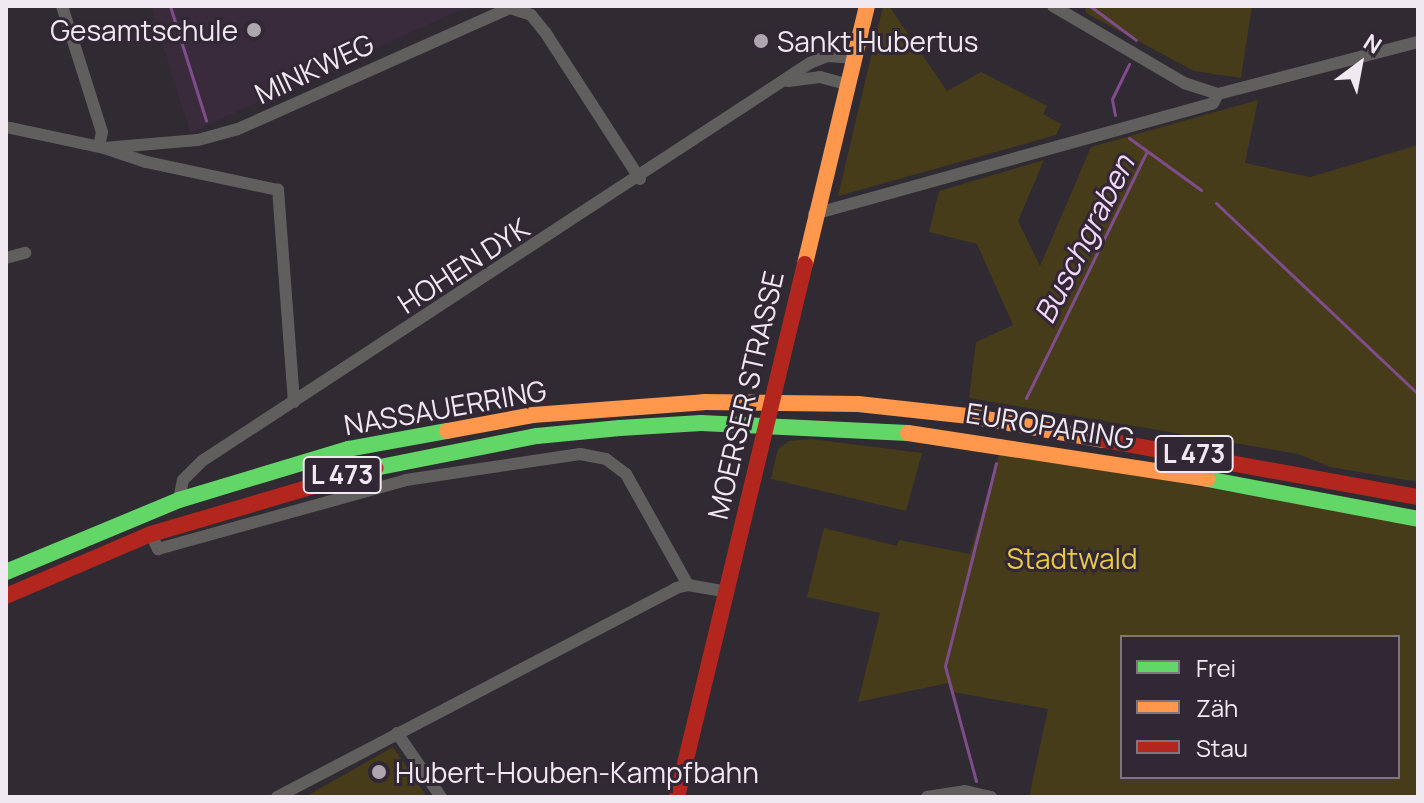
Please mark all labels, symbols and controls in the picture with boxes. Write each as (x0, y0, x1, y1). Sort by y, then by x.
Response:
place label: Gesamtschule (50, 13, 238, 47)
marker: Gesamtschule (245, 21, 263, 39)
place label: Sankt Hubertus (777, 24, 979, 58)
north arrow (1320, 24, 1400, 104)
street label: MINKWEG (249, 26, 379, 110)
text: N (1358, 27, 1387, 61)
marker: Sankt Hubertus (752, 32, 770, 50)
water label: Buschgraben (1026, 149, 1142, 329)
street label: HOHEN DYK (391, 210, 535, 320)
street label: MOERSER STRASSE (700, 268, 790, 522)
street label: NASSAUERRING (341, 373, 549, 441)
street label: EUROPARING (963, 395, 1137, 455)
road number: L 473 (1154, 432, 1234, 476)
road number: L 473 (302, 453, 382, 497)
park label: Stadtwald (1006, 541, 1138, 575)
legend (1120, 635, 1400, 779)
text: Frei (1196, 651, 1236, 684)
text: Zäh (1196, 691, 1238, 724)
text: Stau (1196, 731, 1248, 764)
place label: Hubert-Houben-Kampfbahn (395, 755, 759, 789)
marker: Hubert-Houben-Kampfbahn (370, 763, 388, 781)

